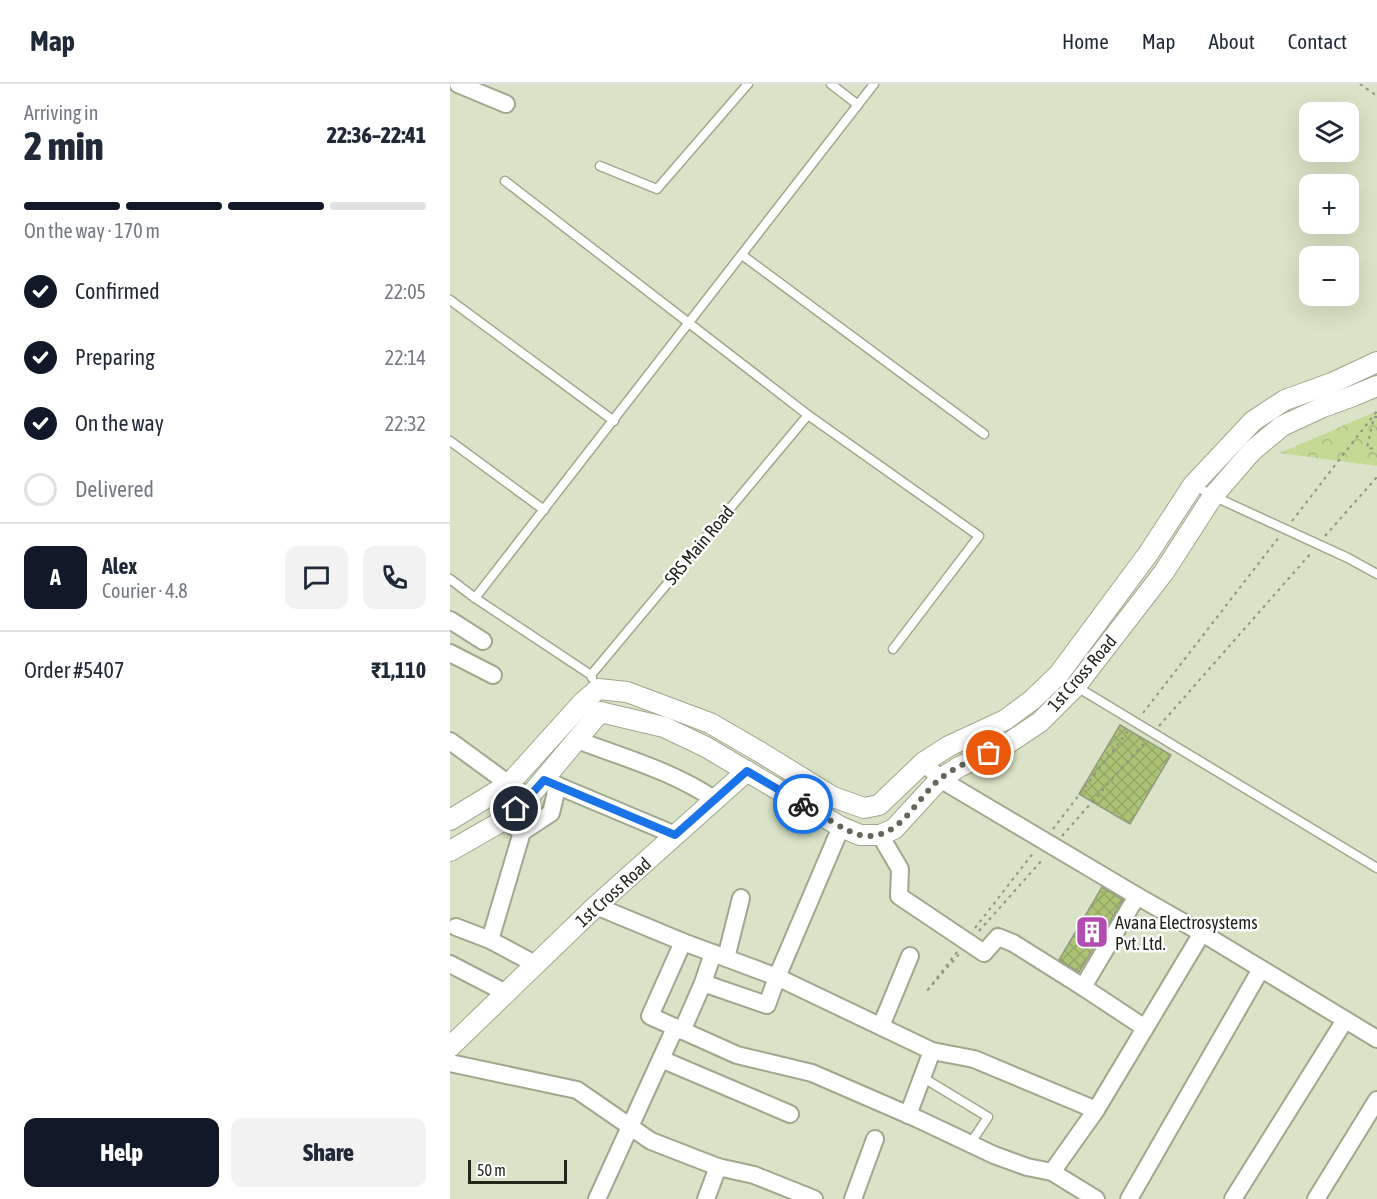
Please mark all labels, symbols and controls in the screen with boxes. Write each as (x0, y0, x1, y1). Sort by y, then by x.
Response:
text: Map (30, 25, 75, 57)
text: Home (1062, 29, 1109, 53)
text: Map (1142, 29, 1176, 53)
text: About (1209, 29, 1255, 53)
text: Contact (1288, 29, 1347, 53)
text: Arriving in (24, 101, 98, 124)
map controls (1299, 102, 1359, 306)
button: layers (1299, 102, 1359, 162)
text: 22:36–22:41 (327, 122, 426, 148)
text: 2 min (24, 124, 104, 168)
button: + (1299, 174, 1359, 234)
text: On the way · 170 m (24, 219, 160, 242)
button: − (1299, 246, 1359, 306)
icon: check (24, 275, 57, 308)
text: Confirmed (75, 278, 160, 304)
text: 22:05 (384, 280, 426, 303)
icon: check (24, 341, 57, 374)
text: Preparing (75, 344, 155, 370)
text: 22:14 (385, 346, 426, 369)
icon: check (24, 407, 57, 440)
text: On the way (75, 410, 164, 436)
text: 22:32 (385, 412, 426, 435)
text: Delivered (75, 476, 154, 502)
street label: SRS Main Road (660, 501, 738, 589)
button: chat (285, 546, 348, 609)
button: phone (363, 546, 426, 609)
text: Alex (102, 553, 137, 579)
text: A (50, 564, 61, 590)
text: Courier · 4.8 (102, 579, 188, 602)
street label: 1st Cross Road (1043, 631, 1121, 715)
text: Order #5407 (24, 657, 124, 683)
text: ₹1,110 (371, 657, 426, 683)
pin (963, 727, 1014, 778)
icon: bag (972, 736, 1005, 769)
courier (773, 774, 833, 834)
pin (490, 783, 541, 834)
icon: bike (787, 788, 820, 821)
icon: home (499, 792, 532, 825)
street label: 1st Cross Road (571, 853, 655, 931)
place label: Avana Electrosystems Pvt. Ltd. (1115, 912, 1258, 954)
building icon: Avana Electrosystems Pvt. Ltd. (1074, 914, 1110, 950)
button: Help (24, 1118, 219, 1187)
button: Share (231, 1118, 426, 1187)
scale bar (468, 1157, 567, 1184)
text: 50 m (477, 1161, 506, 1179)

